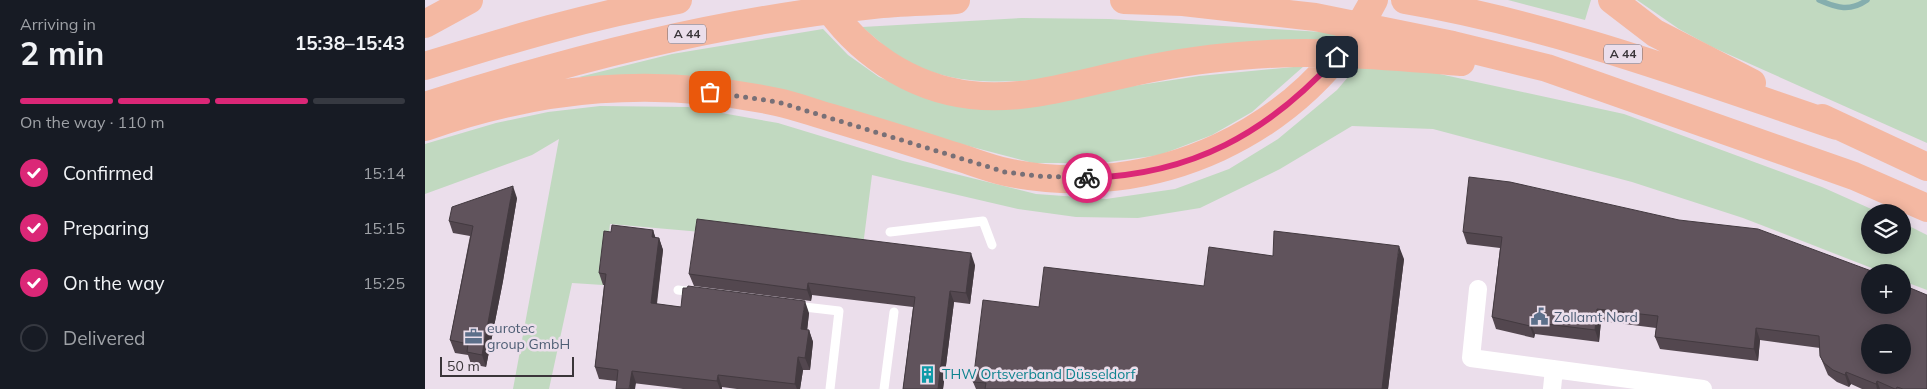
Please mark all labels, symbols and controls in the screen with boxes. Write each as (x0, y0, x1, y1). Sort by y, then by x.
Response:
text: Arriving in (20, 14, 96, 34)
road number: A 44 (668, 24, 706, 44)
text: 15:38–15:43 (295, 31, 405, 55)
text: 2 min (20, 33, 104, 73)
pin (1316, 36, 1358, 78)
icon: home (1323, 43, 1351, 71)
road number: A 44 (1604, 44, 1642, 64)
pin (689, 71, 731, 113)
icon: bag (696, 78, 724, 106)
text: On the way · 110 m (20, 112, 165, 132)
courier (1062, 153, 1112, 203)
icon: check (20, 159, 48, 187)
text: Confirmed (63, 161, 154, 185)
text: 15:14 (363, 163, 405, 183)
icon: bike (1073, 164, 1101, 192)
map controls (1861, 204, 1911, 374)
button: layers (1861, 204, 1911, 254)
icon: check (20, 214, 48, 242)
text: Preparing (63, 216, 149, 240)
text: 15:15 (363, 218, 405, 238)
button: + (1861, 264, 1911, 314)
icon: check (20, 269, 48, 297)
text: On the way (63, 271, 165, 295)
text: 15:25 (363, 273, 405, 293)
public building icon: Zollamt Nord (1530, 307, 1550, 327)
place label: Zollamt Nord (1554, 308, 1638, 326)
place label: eurotec group GmbH (487, 319, 570, 353)
button: − (1861, 324, 1911, 374)
text: Delivered (63, 326, 145, 350)
office icon: eurotec group GmbH (463, 326, 483, 346)
scale bar (440, 354, 574, 377)
text: 50 m (447, 357, 480, 375)
building icon: THW Ortsverband Düsseldorf (918, 364, 938, 384)
place label: THW Ortsverband Düsseldorf (942, 365, 1136, 383)

